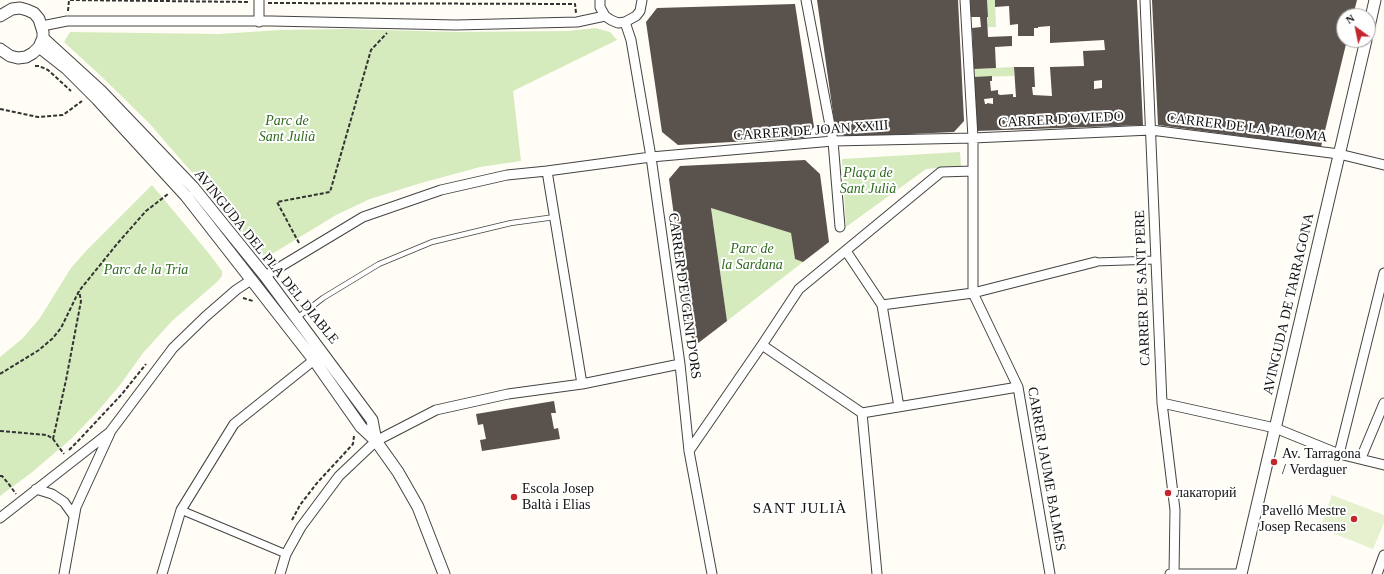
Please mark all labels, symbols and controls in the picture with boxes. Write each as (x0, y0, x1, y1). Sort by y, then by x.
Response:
north arrow (1336, 8, 1376, 48)
text: N (1343, 12, 1357, 26)
street label: CARRER D'OVIEDO (998, 108, 1124, 132)
street label: CARRER DE LA PALOMA (1166, 110, 1328, 146)
park label: Parc de Sant Julià (259, 113, 315, 146)
street label: CARRER DE JOAN XXIII (733, 117, 889, 145)
park label: Plaça de Sant Julià (840, 165, 896, 198)
street label: AVINGUDA DEL PLA DEL DIABLE (190, 166, 342, 348)
street label: CARRER DE SANT PERE (1132, 210, 1154, 366)
street label: AVINGUDA DE TARRAGONA (1260, 211, 1318, 397)
street label: CARRER D'EUGENI D'ORS (664, 212, 704, 380)
park label: Parc de la Sardana (721, 241, 783, 274)
park label: Parc de la Tria (104, 262, 188, 278)
street label: CARRER JAUME BALMES (1023, 386, 1069, 552)
place label: Av. Tarragona / Verdaguer (1282, 446, 1361, 478)
marker: Av. Tarragona / Verdaguer (1269, 457, 1279, 467)
place label: Escola Josep Baltà i Elias (522, 481, 594, 514)
place label: лакаторий (1176, 485, 1237, 501)
marker: лакаторий (1163, 488, 1173, 498)
marker: Escola Josep Baltà i Elias (509, 492, 519, 502)
district label: SANT JULIÀ (753, 500, 847, 518)
place label: Pavelló Mestre Josep Recasens (1259, 503, 1346, 536)
marker: Pavelló Mestre Josep Recasens (1349, 514, 1359, 524)

